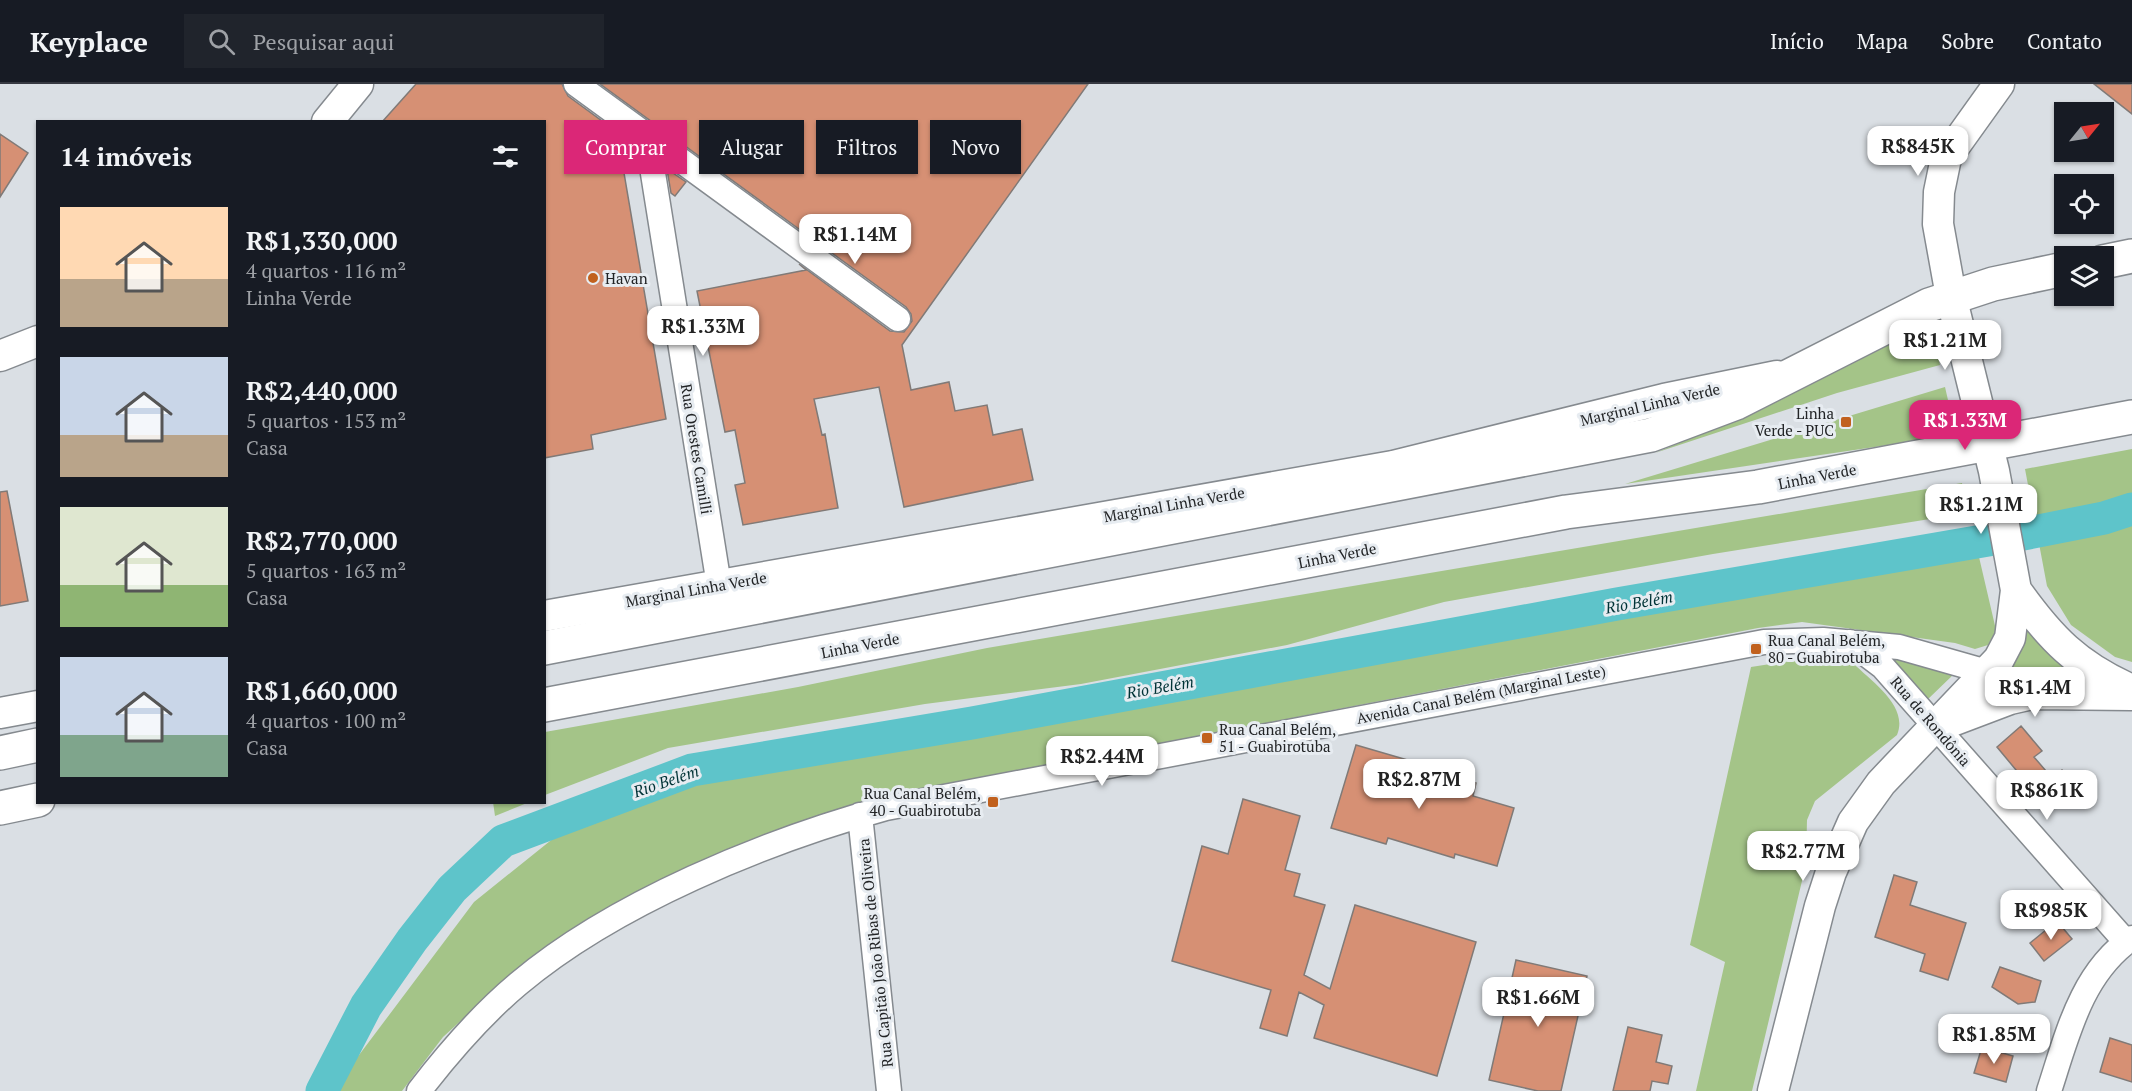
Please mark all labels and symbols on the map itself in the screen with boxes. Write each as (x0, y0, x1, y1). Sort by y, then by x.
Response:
north arrow (2054, 102, 2114, 162)
pin: R$845K (1869, 126, 1967, 177)
pin: R$1.14M (800, 214, 910, 265)
place label: Havan (605, 268, 648, 288)
marker: Havan (586, 271, 600, 285)
pin: R$1.33M (648, 306, 758, 357)
pin: R$1.21M (1890, 320, 2000, 371)
street label: Marginal Linha Verde (1578, 378, 1722, 430)
street label: Rua Orestes Camilli (677, 382, 717, 516)
pin: R$1.33M (1910, 400, 2020, 451)
place label: Linha Verde - PUC (1755, 403, 1834, 440)
marker: Linha Verde - PUC (1839, 415, 1853, 429)
street label: Linha Verde (1776, 459, 1858, 493)
street label: Marginal Linha Verde (1102, 482, 1246, 526)
pin: R$1.21M (1926, 484, 2036, 535)
street label: Linha Verde (1296, 538, 1378, 572)
street label: Marginal Linha Verde (624, 567, 768, 611)
water label: Rio Belém (1603, 585, 1674, 619)
street label: Linha Verde (819, 628, 901, 662)
place label: Rua Canal Belém, 80 - Guabirotuba (1768, 630, 1885, 667)
marker: Rua Canal Belém, 80 - Guabirotuba (1749, 642, 1763, 656)
street label: Avenida Canal Belém (Marginal Leste) (1355, 660, 1607, 728)
pin: R$1.4M (1986, 667, 2084, 718)
water label: Rio Belém (1124, 670, 1195, 704)
street label: Rua de Rondônia (1886, 672, 1976, 771)
place label: Rua Canal Belém, 51 - Guabirotuba (1219, 719, 1336, 756)
marker: Rua Canal Belém, 51 - Guabirotuba (1200, 731, 1214, 745)
pin: R$2.44M (1047, 736, 1157, 787)
pin: R$2.87M (1364, 759, 1474, 810)
water label: Rio Belém (629, 760, 702, 803)
pin: R$861K (1998, 770, 2096, 821)
place label: Rua Canal Belém, 40 - Guabirotuba (864, 783, 981, 820)
marker: Rua Canal Belém, 40 - Guabirotuba (986, 795, 1000, 809)
pin: R$2.77M (1748, 831, 1858, 882)
street label: Rua Capitão João Ribas de Oliveira (853, 837, 897, 1068)
pin: R$985K (2002, 890, 2100, 941)
pin: R$1.66M (1483, 977, 1593, 1028)
pin: R$1.85M (1939, 1014, 2049, 1065)

